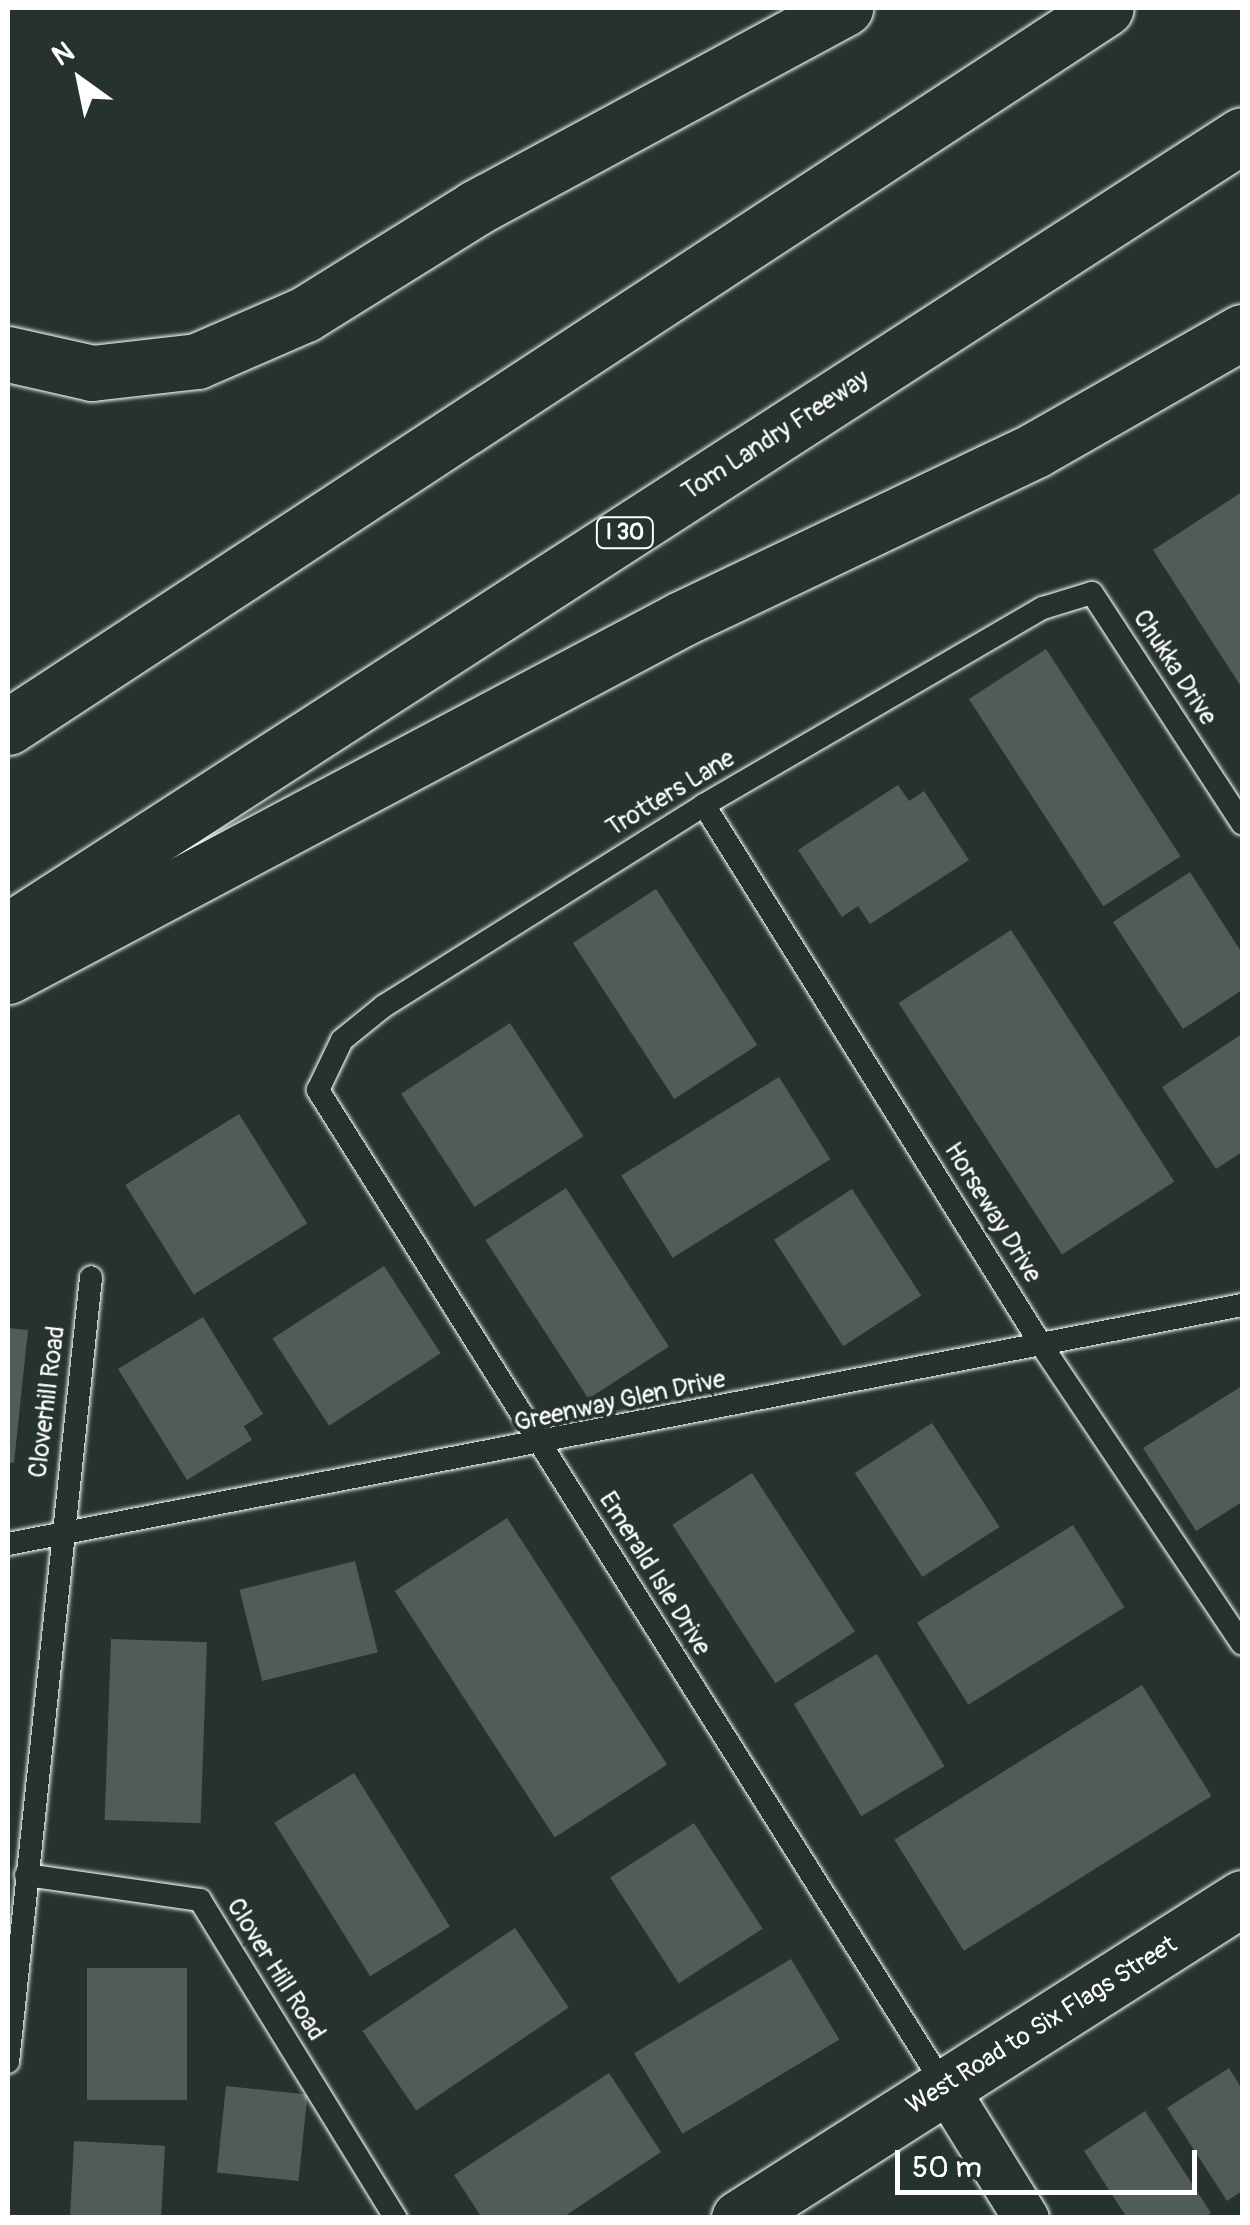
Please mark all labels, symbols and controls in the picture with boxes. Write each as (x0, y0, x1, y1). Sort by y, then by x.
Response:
north arrow (30, 30, 130, 130)
text: N (46, 35, 81, 74)
street label: Tom Landry Freeway (677, 364, 875, 508)
road number: I 30 (595, 516, 655, 550)
street label: Chukka Drive (1126, 605, 1222, 731)
street label: Trotters Lane (601, 744, 741, 844)
street label: Horseway Drive (937, 1137, 1047, 1289)
street label: Cloverhill Road (24, 1324, 72, 1480)
street label: Greenway Glen Drive (512, 1365, 728, 1439)
street label: Emerald Isle Drive (592, 1487, 716, 1661)
street label: Clover Hill Road (219, 1893, 331, 2047)
street label: West Road to Six Flags Street (901, 1930, 1183, 2122)
scale bar (900, 2130, 1202, 2192)
text: 50 m (912, 2149, 982, 2186)

